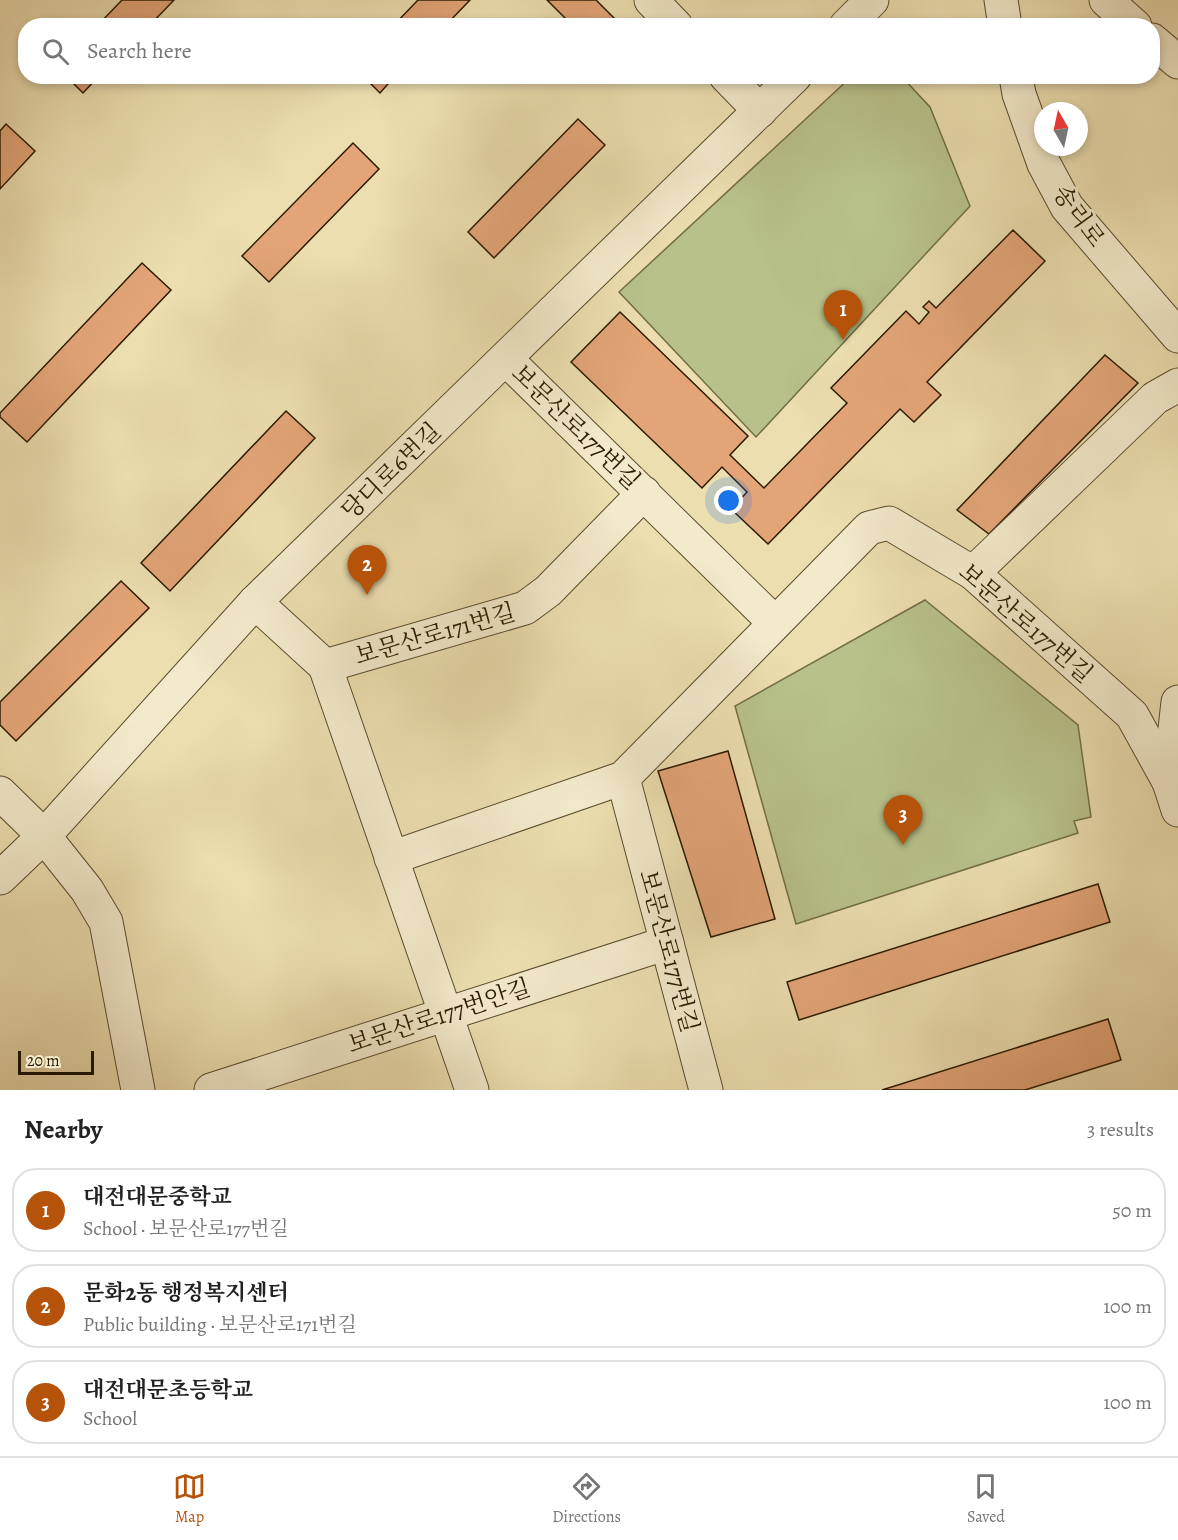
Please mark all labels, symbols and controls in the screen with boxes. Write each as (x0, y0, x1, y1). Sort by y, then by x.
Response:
search box (18, 18, 1160, 84)
icon: search (39, 35, 72, 68)
text: Search here (87, 36, 192, 66)
north arrow (1034, 102, 1088, 156)
street label: 송리로 (1046, 178, 1112, 254)
pin: 1 (824, 290, 862, 340)
street label: 보문산로177번길 (505, 357, 647, 497)
street label: 당디로6번길 (334, 415, 448, 527)
your location (714, 486, 743, 515)
pin: 2 (348, 546, 386, 595)
street label: 보문산로177번길 (952, 556, 1100, 690)
street label: 보문산로171번길 (351, 596, 519, 672)
pin: 3 (884, 796, 922, 845)
street label: 보문산로177번길 (632, 866, 706, 1036)
street label: 보문산로177번안길 (343, 971, 535, 1061)
scale bar (18, 1048, 94, 1076)
text: 20 m (27, 1050, 60, 1072)
text: Nearby (24, 1112, 103, 1147)
text: 3 results (1087, 1116, 1154, 1143)
text: 대전대문중학교 (83, 1182, 232, 1212)
text: 1 (42, 1197, 49, 1224)
text: 50 m (1112, 1197, 1152, 1224)
text: School · 보문산로177번길 (83, 1215, 289, 1242)
text: 문화2동 행정복지센터 (83, 1278, 289, 1308)
text: 2 (41, 1293, 50, 1320)
text: 100 m (1103, 1293, 1152, 1320)
text: Public building · 보문산로171번길 (83, 1311, 357, 1338)
text: 대전대문초등학교 (83, 1375, 253, 1405)
text: 3 (41, 1389, 50, 1416)
text: 100 m (1103, 1389, 1152, 1416)
text: School (83, 1405, 137, 1432)
tab: Map (173, 1470, 206, 1528)
tab: Directions (552, 1470, 621, 1528)
tab: Saved (967, 1470, 1005, 1528)

